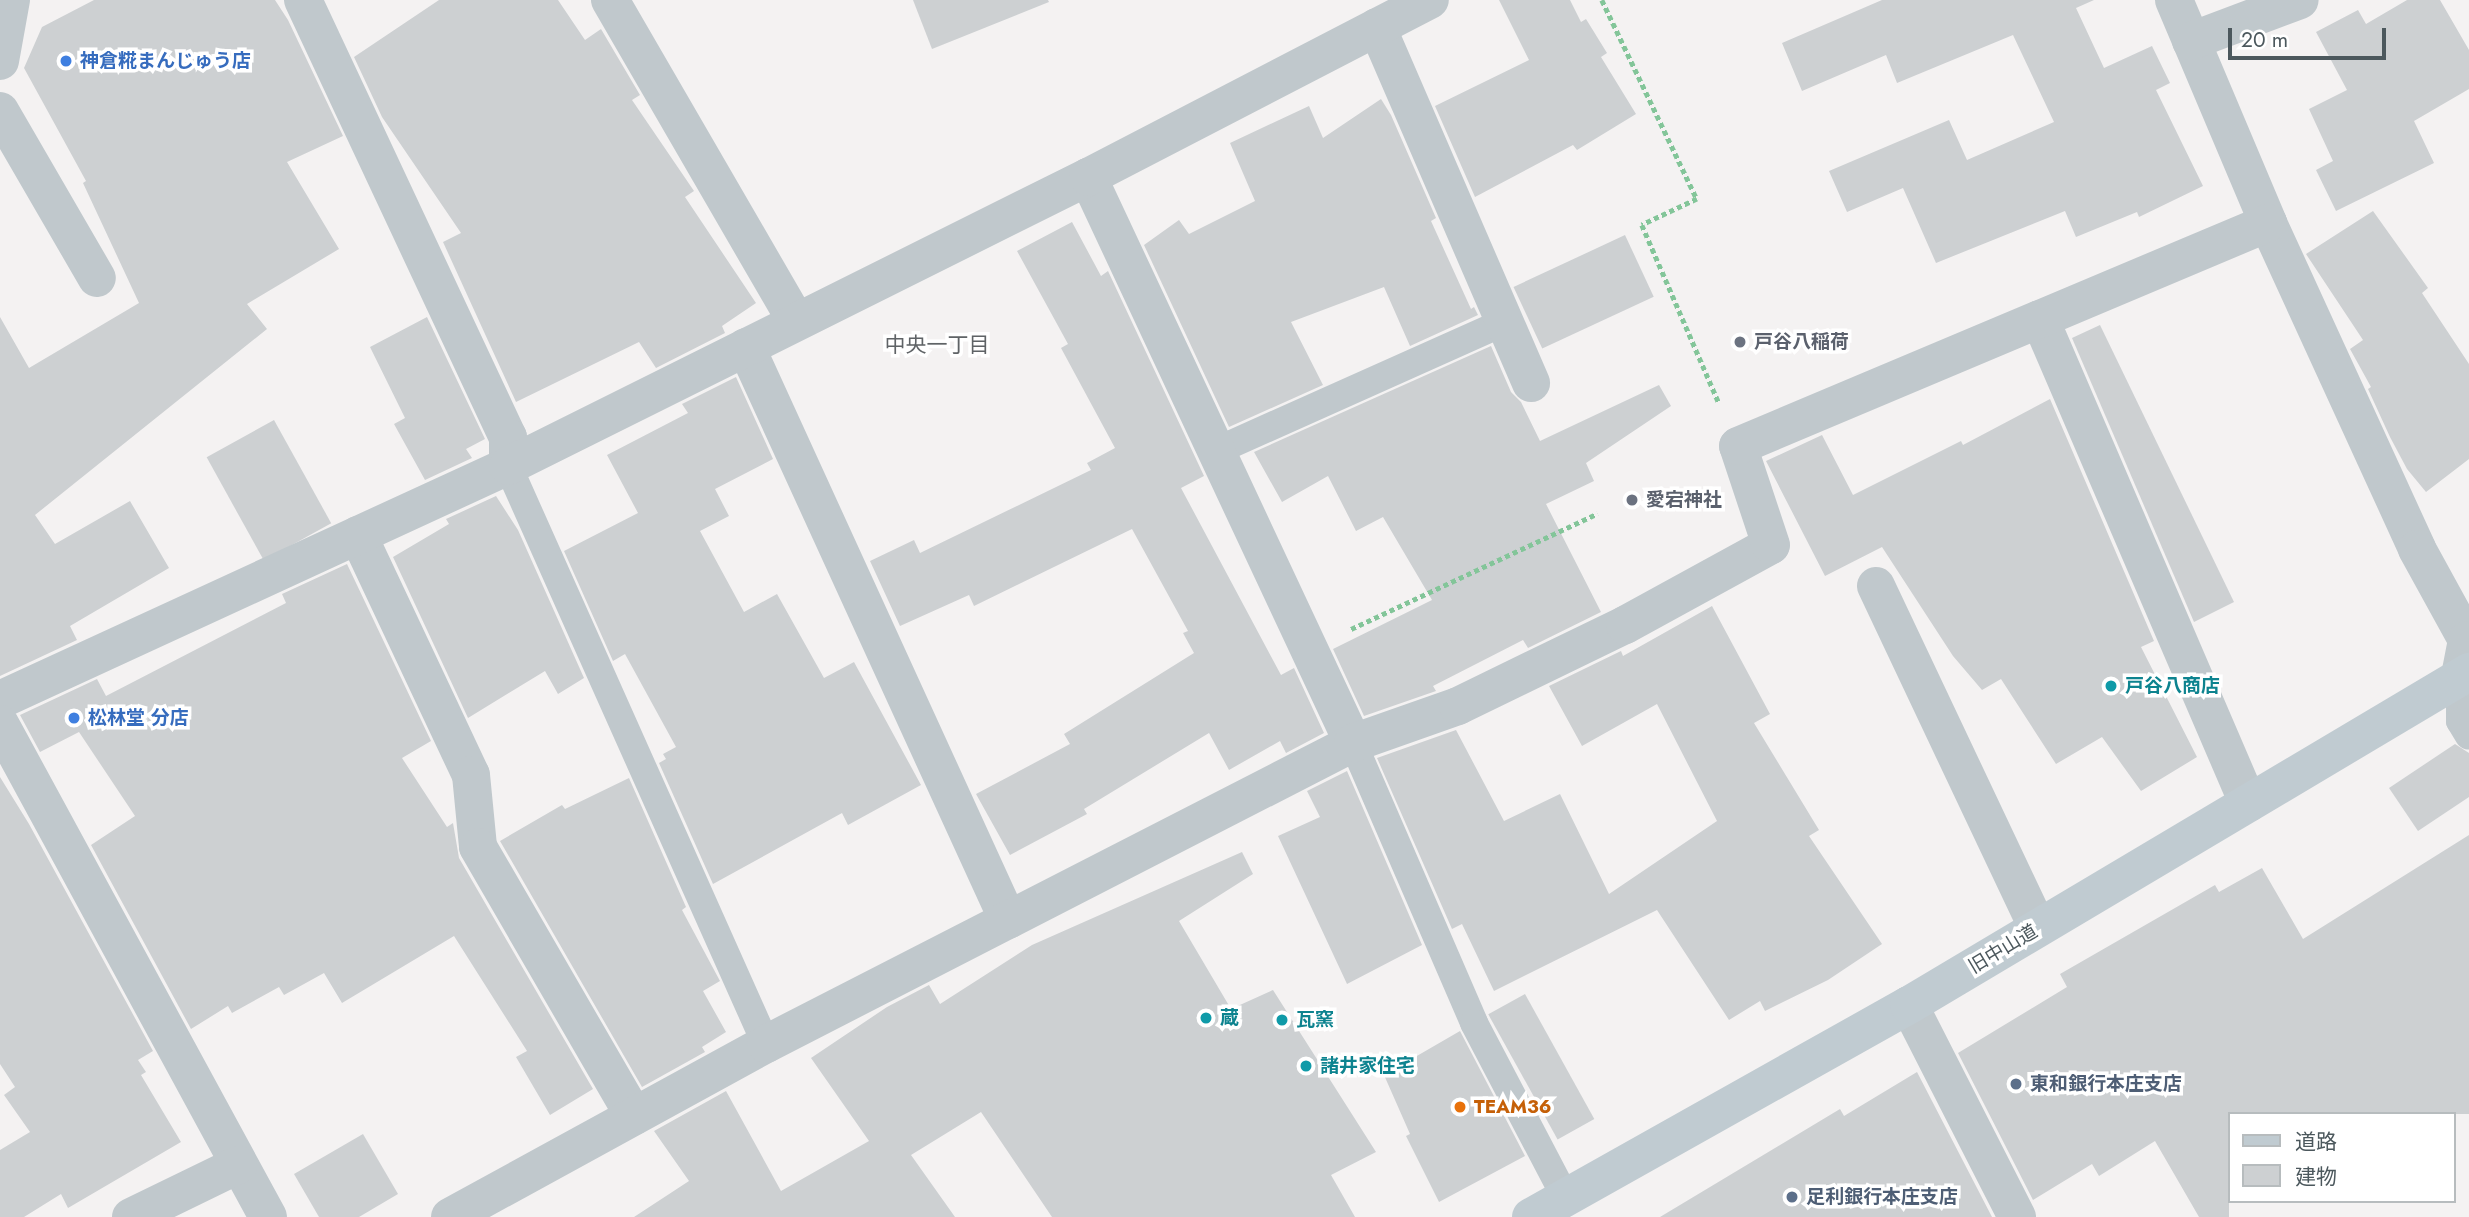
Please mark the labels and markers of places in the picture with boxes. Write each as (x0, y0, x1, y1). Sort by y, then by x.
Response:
place label: 神倉糀まんじゅう店 (80, 50, 251, 72)
marker: 神倉糀まんじゅう店 (58, 53, 74, 69)
place label: 戸谷八稲荷 (1754, 331, 1849, 353)
marker: 戸谷八稲荷 (1732, 334, 1748, 350)
place label: 愛宕神社 (1646, 489, 1722, 511)
marker: 愛宕神社 (1624, 492, 1640, 508)
place label: 戸谷八商店 (2125, 675, 2220, 697)
marker: 戸谷八商店 (2103, 678, 2119, 694)
place label: 松林堂 分店 (88, 707, 189, 729)
marker: 松林堂 分店 (66, 710, 82, 726)
place label: 蔵 (1220, 1007, 1239, 1029)
place label: 瓦窯 (1296, 1009, 1334, 1031)
marker: 蔵 (1198, 1010, 1214, 1026)
marker: 瓦窯 (1274, 1012, 1290, 1028)
place label: 諸井家住宅 (1320, 1055, 1415, 1077)
marker: 諸井家住宅 (1298, 1058, 1314, 1074)
place label: 東和銀行本庄支店 (2030, 1073, 2182, 1095)
marker: 東和銀行本庄支店 (2008, 1076, 2024, 1092)
place label: TEAM36 (1474, 1096, 1552, 1118)
marker: TEAM36 (1452, 1099, 1468, 1115)
place label: 足利銀行本庄支店 (1806, 1186, 1958, 1208)
marker: 足利銀行本庄支店 (1784, 1189, 1800, 1205)

